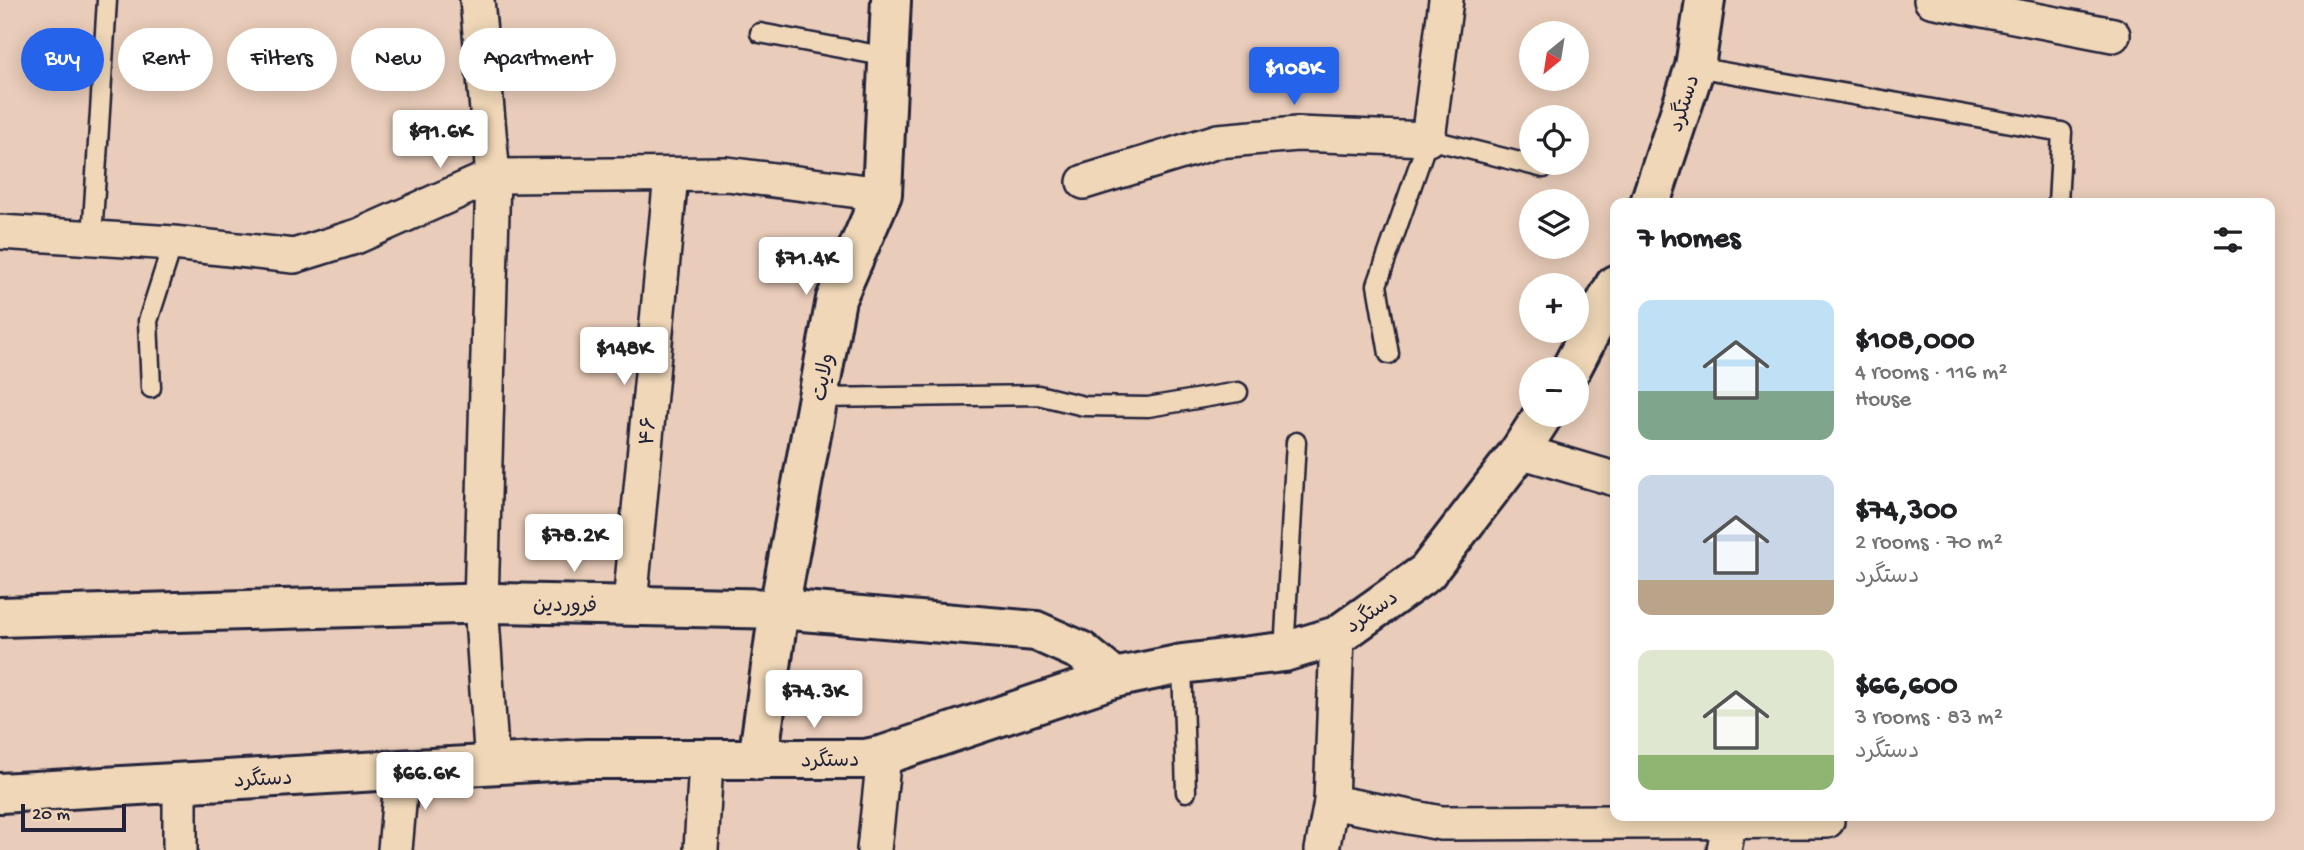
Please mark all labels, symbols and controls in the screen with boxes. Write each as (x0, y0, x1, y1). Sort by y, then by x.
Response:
north arrow (1519, 21, 1589, 91)
map controls (1519, 21, 1589, 427)
chip: Buy (21, 28, 104, 91)
chip: Rent (118, 28, 213, 91)
chip: Filters (227, 28, 337, 91)
chip: New (351, 28, 445, 91)
chip: Apartment (459, 28, 616, 91)
pin: $108K (1245, 48, 1343, 107)
text: $108K (1265, 56, 1323, 83)
street label: دستگرد (1663, 71, 1707, 136)
button: locate (1519, 105, 1589, 175)
pin: $91.6K (383, 110, 497, 170)
text: $91.6K (409, 119, 471, 146)
button: layers (1519, 189, 1589, 259)
icon: filters (2209, 221, 2247, 259)
text: 7 homes (1638, 223, 1740, 258)
pin: $71.4K (749, 238, 863, 297)
text: $71.4K (775, 246, 837, 273)
button: + (1519, 273, 1589, 343)
text: $108,000 (1855, 325, 1975, 360)
pin: $148K (575, 328, 673, 387)
icon: home (1694, 328, 1778, 412)
text: $148K (596, 336, 652, 363)
street label: ولایت (809, 352, 842, 404)
button: − (1519, 357, 1589, 427)
text: 4 rooms · 116 m² (1855, 360, 2007, 387)
text: House (1855, 387, 1911, 414)
street label: ۴۶ (637, 416, 664, 447)
text: $74,300 (1855, 495, 1957, 530)
icon: home (1694, 503, 1778, 587)
pin: $78.2K (517, 514, 631, 574)
text: $78.2K (541, 523, 607, 550)
text: 2 rooms · 70 m² (1855, 530, 2003, 557)
text: دستگرد (1855, 564, 1919, 591)
street label: دستگرد (1340, 584, 1404, 641)
street label: فروردین (533, 594, 597, 621)
pin: $74.3K (757, 670, 871, 730)
text: $66,600 (1855, 670, 1958, 705)
icon: home (1694, 678, 1778, 762)
text: $74.3K (781, 679, 847, 706)
text: 3 rooms · 83 m² (1855, 705, 2003, 732)
text: دستگرد (1855, 739, 1919, 766)
street label: دستگرد (800, 746, 860, 776)
pin: $66.6K (368, 752, 482, 812)
text: $66.6K (392, 761, 458, 788)
street label: دستگرد (233, 764, 293, 796)
scale bar (21, 801, 126, 833)
text: 20 m (32, 804, 70, 827)

